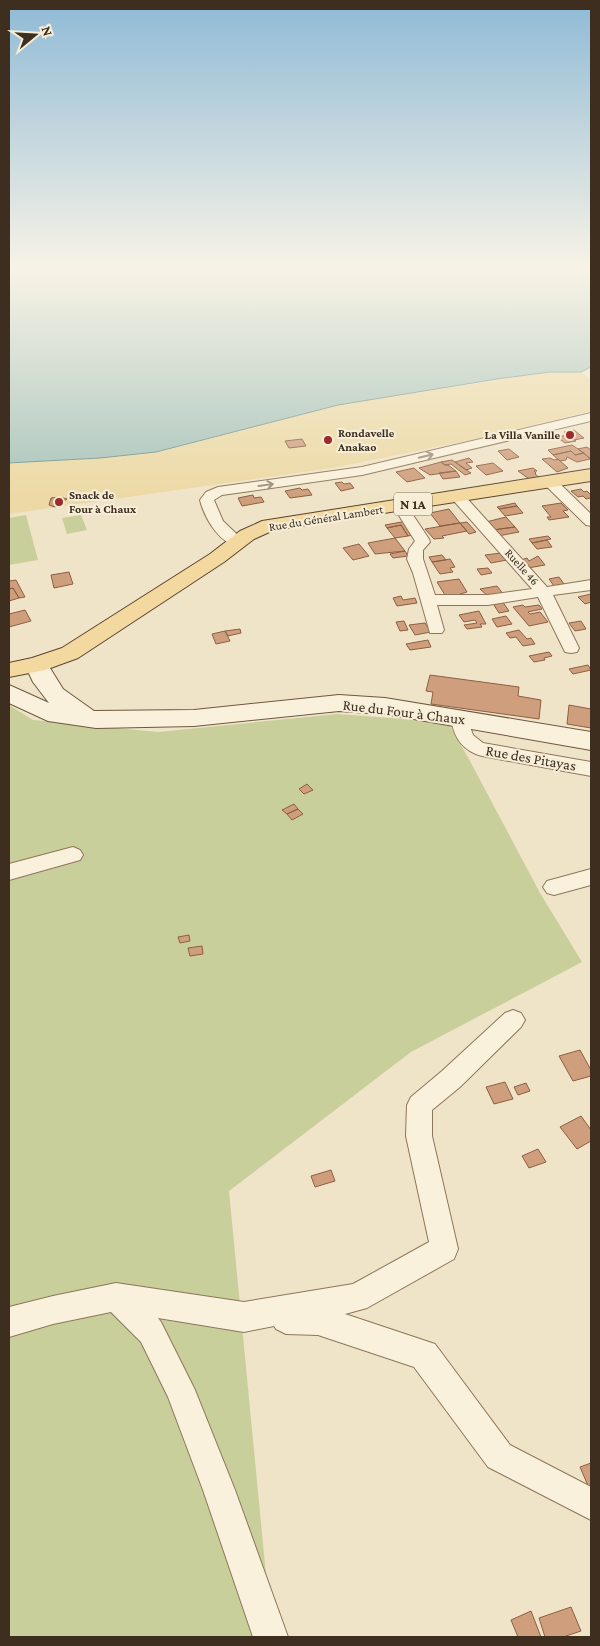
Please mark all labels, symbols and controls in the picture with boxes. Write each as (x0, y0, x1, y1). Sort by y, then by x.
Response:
north arrow (10, 10, 60, 60)
text: N (38, 24, 57, 38)
place label: Rondavelle Anakao (337, 426, 395, 454)
place label: La Villa Vanille (484, 428, 560, 442)
marker: La Villa Vanille (564, 429, 576, 441)
marker: Rondavelle Anakao (322, 434, 334, 446)
one-way arrow (417, 451, 433, 460)
one-way arrow (258, 480, 274, 490)
place label: Snack de Four à Chaux (69, 488, 137, 516)
road number: N 1A (394, 492, 432, 516)
marker: Snack de Four à Chaux (53, 496, 65, 508)
street label: Rue du Général Lambert (268, 502, 385, 534)
street label: Ruelle 46 (502, 546, 542, 588)
street label: Rue du Four à Chaux (342, 697, 466, 727)
street label: Rue des Pitayas (484, 742, 578, 775)

